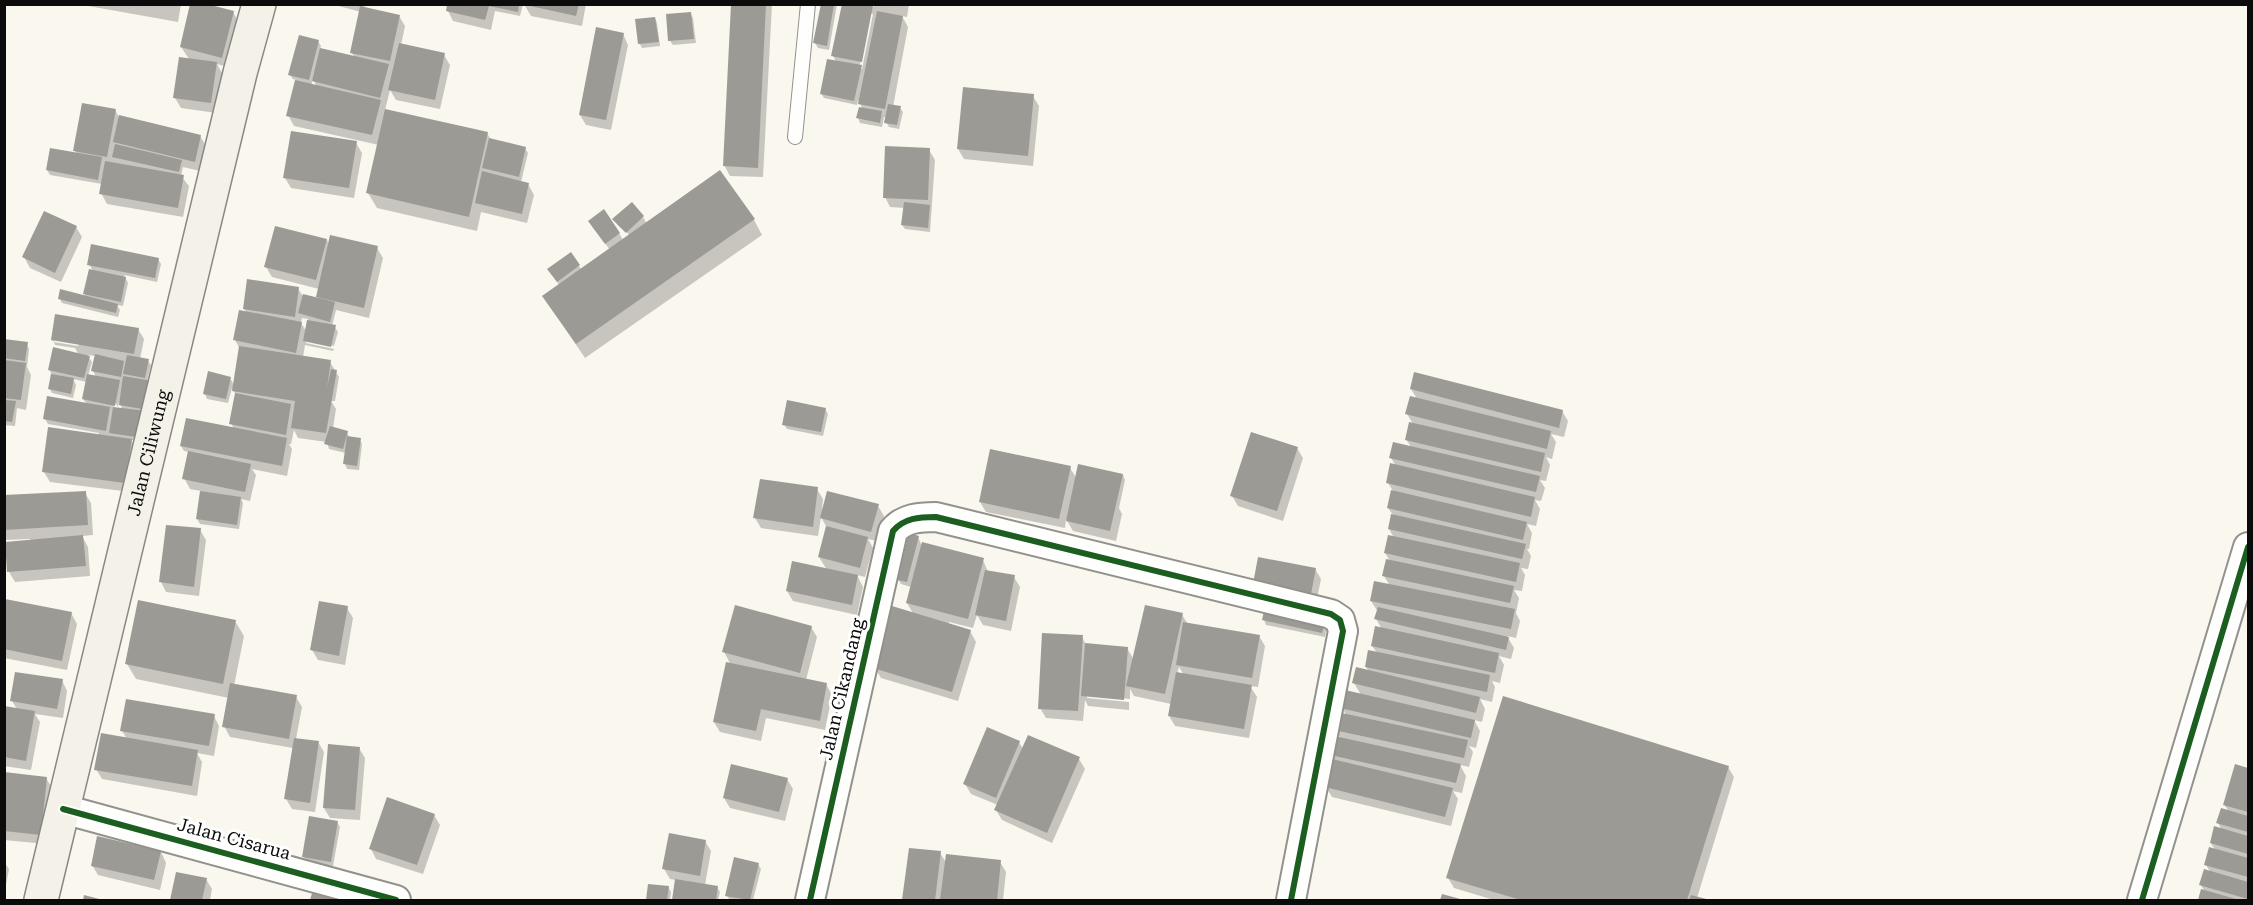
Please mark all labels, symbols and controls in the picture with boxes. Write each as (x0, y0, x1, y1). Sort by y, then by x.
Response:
street label: Jalan Ciliwung (123, 387, 174, 518)
street label: Jalan Cikandang (815, 615, 868, 762)
street label: Jalan Cisarua (175, 813, 293, 864)

